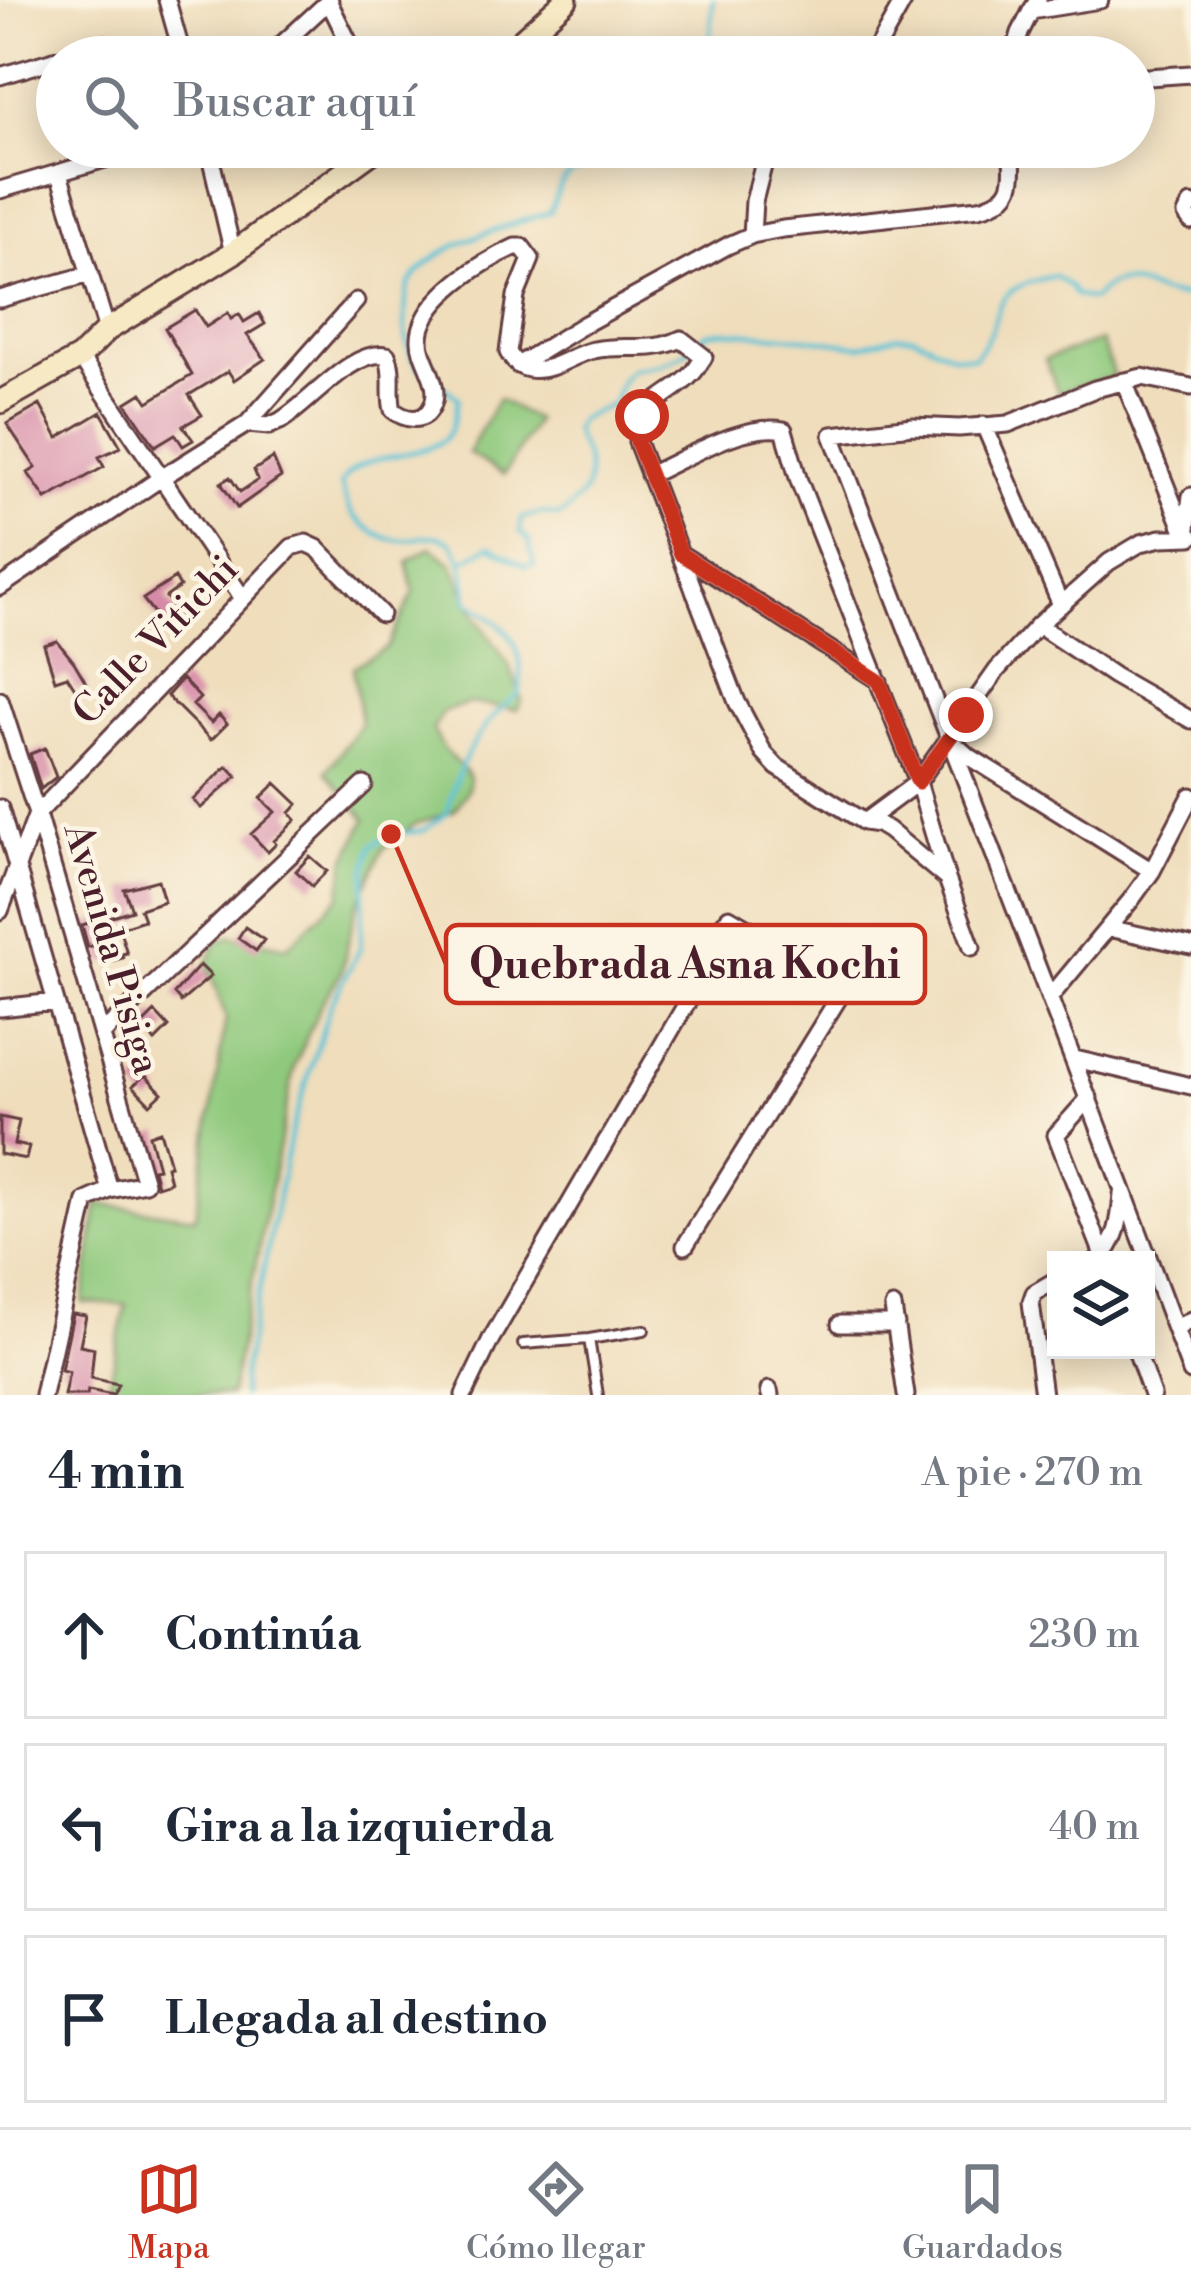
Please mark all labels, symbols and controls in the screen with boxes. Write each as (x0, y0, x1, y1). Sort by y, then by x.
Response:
search box (36, 36, 1155, 168)
icon: search (78, 69, 144, 135)
text: Buscar aquí (174, 74, 416, 131)
route start (615, 389, 669, 443)
street label: Calle Vitichi (63, 546, 249, 736)
route end (939, 688, 993, 742)
street label: Avenida Pisiga (51, 817, 170, 1080)
callout: Quebrada Asna Kochi (446, 925, 925, 1003)
text: Quebrada Asna Kochi (469, 939, 901, 992)
map controls (1047, 1251, 1155, 1359)
button: layers (1047, 1251, 1155, 1359)
text: 4 min (48, 1441, 184, 1505)
text: A pie · 270 m (922, 1449, 1143, 1498)
icon: ahead (51, 1602, 117, 1668)
text: Continúa (165, 1607, 361, 1664)
text: 230 m (1028, 1611, 1140, 1660)
icon: left (51, 1794, 117, 1860)
text: Gira a la izquierda (165, 1799, 554, 1856)
text: 40 m (1049, 1803, 1140, 1852)
icon: arrive (51, 1986, 117, 2052)
text: Llegada al destino (165, 1991, 548, 2048)
tab: Mapa (128, 2156, 210, 2269)
tab: Cómo llegar (466, 2156, 646, 2269)
tab: Guardados (902, 2156, 1063, 2269)

